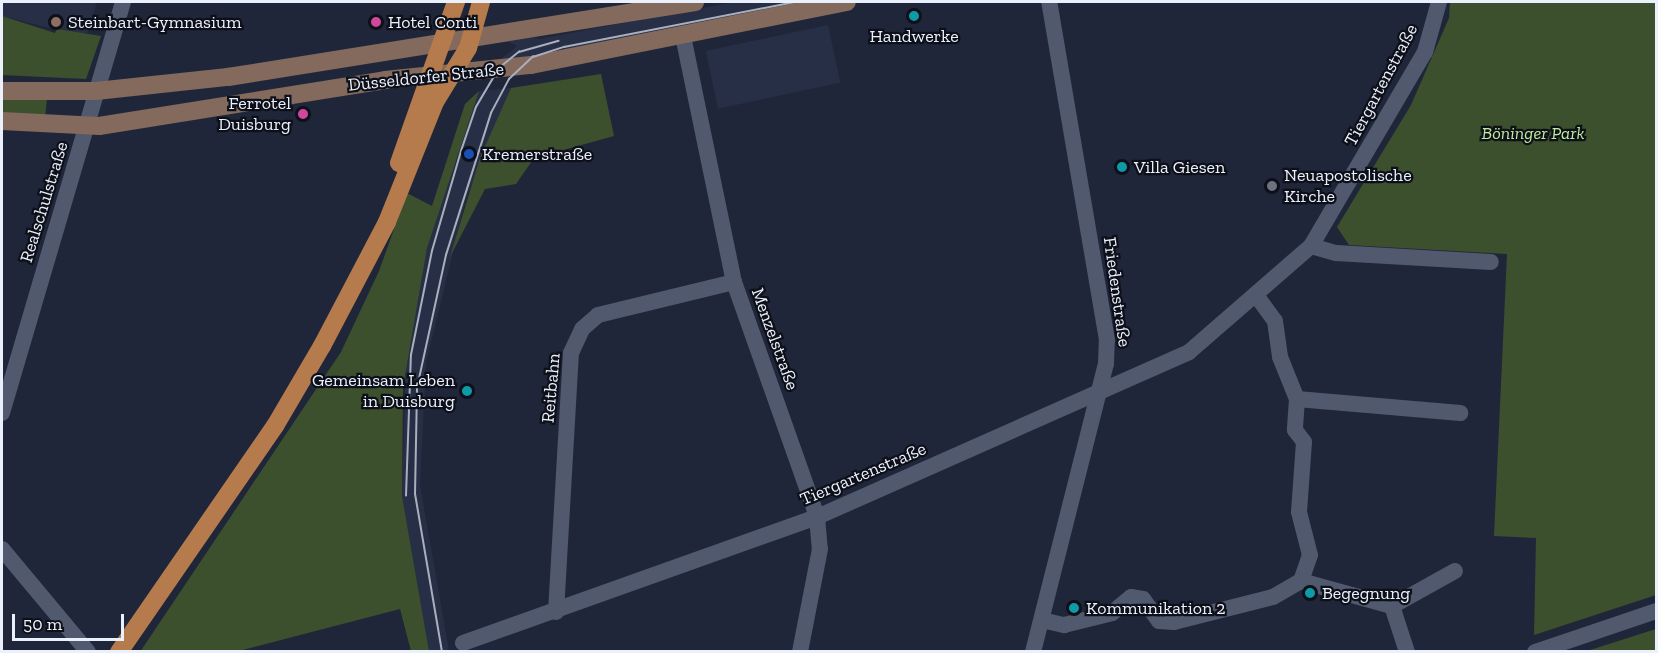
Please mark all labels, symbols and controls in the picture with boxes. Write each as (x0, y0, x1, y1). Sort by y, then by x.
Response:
marker: Handwerke (907, 9, 921, 23)
place label: Steinbart-Gymnasium (68, 11, 242, 33)
place label: Hotel Conti (388, 11, 477, 33)
marker: Steinbart-Gymnasium (49, 15, 63, 29)
marker: Hotel Conti (369, 15, 383, 29)
street label: Tiergartenstraße (1340, 20, 1422, 150)
place label: Handwerke (869, 25, 959, 47)
street label: Düsseldorfer Straße (347, 58, 505, 96)
place label: Ferrotel Duisburg (218, 93, 291, 136)
marker: Ferrotel Duisburg (296, 107, 310, 121)
park label: Böninger Park (1481, 122, 1585, 144)
street label: Realschulstraße (15, 139, 73, 265)
place label: Kremerstraße (482, 143, 592, 165)
marker: Kremerstraße (460, 145, 478, 163)
place label: Villa Giesen (1134, 156, 1225, 178)
marker: Villa Giesen (1115, 160, 1129, 174)
place label: Neuapostolische Kirche (1284, 165, 1412, 207)
marker: Neuapostolische Kirche (1265, 179, 1279, 193)
street label: Friedenstraße (1099, 236, 1135, 348)
street label: Menzelstraße (747, 285, 803, 393)
street label: Reitbahn (537, 352, 565, 424)
place label: Gemeinsam Leben in Duisburg (312, 370, 455, 412)
marker: Gemeinsam Leben in Duisburg (460, 384, 474, 398)
street label: Tiergartenstraße (797, 438, 929, 510)
place label: Begegnung (1322, 582, 1410, 604)
marker: Begegnung (1303, 586, 1317, 600)
place label: Kommunikation 2 (1086, 597, 1226, 619)
marker: Kommunikation 2 (1067, 601, 1081, 615)
scale bar (15, 602, 128, 640)
text: 50 m (23, 613, 62, 635)

